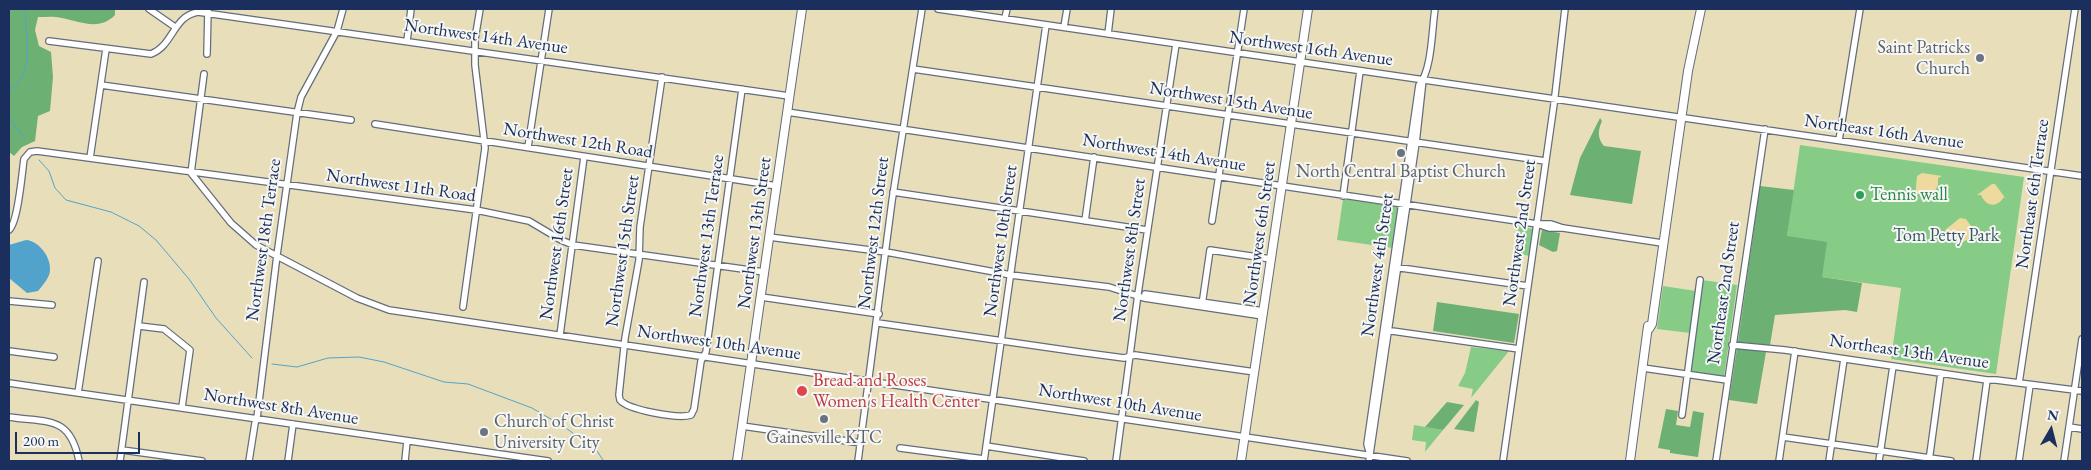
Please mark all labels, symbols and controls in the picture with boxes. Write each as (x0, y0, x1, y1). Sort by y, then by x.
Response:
street label: Northwest 14th Avenue (403, 15, 569, 59)
street label: Northwest 16th Avenue (1228, 27, 1394, 71)
place label: Saint Patricks Church (1877, 37, 1970, 80)
marker: Saint Patricks Church (1974, 52, 1986, 64)
street label: Northwest 15th Avenue (1148, 77, 1314, 125)
street label: Northeast 16th Avenue (1803, 110, 1965, 154)
street label: Northeast 6th Terrace (2012, 118, 2054, 270)
street label: Northwest 12th Road (502, 119, 654, 163)
street label: Northwest 14th Avenue (1081, 129, 1247, 177)
marker: North Central Baptist Church (1395, 147, 1407, 159)
street label: Northwest 13th Terrace (685, 153, 729, 319)
street label: Northwest 13th Street (734, 156, 776, 310)
street label: Northwest 12th Street (854, 156, 894, 310)
street label: Northwest 18th Terrace (242, 157, 286, 323)
street label: Northwest 2nd Street (1499, 158, 1541, 308)
street label: Northwest 6th Street (1239, 160, 1281, 306)
place label: North Central Baptist Church (1296, 161, 1506, 183)
street label: Northwest 10th Street (980, 164, 1022, 318)
street label: Northwest 11th Road (325, 165, 477, 207)
street label: Northwest 16th Street (536, 167, 578, 321)
street label: Northwest 15th Street (602, 174, 644, 328)
street label: Northwest 8th Street (1109, 177, 1151, 323)
place label: Tennis wall (1870, 184, 1948, 206)
marker: Tennis wall (1854, 189, 1866, 201)
street label: Northwest 4th Street (1357, 192, 1399, 338)
street label: Northeast 2nd Street (1703, 220, 1745, 366)
park label: Tom Petty Park (1893, 225, 1999, 247)
street label: Northwest 10th Avenue (636, 321, 802, 365)
street label: Northeast 13th Avenue (1828, 330, 1990, 374)
place label: Bread and Roses Women's Health Center (813, 370, 980, 412)
street label: Northwest 10th Avenue (1037, 379, 1203, 427)
street label: Northwest 8th Avenue (202, 384, 360, 430)
marker: Bread and Roses Women's Health Center (795, 384, 809, 398)
north arrow (2026, 405, 2076, 455)
text: N (2046, 405, 2060, 425)
place label: Church of Christ University City (494, 411, 614, 454)
marker: Gainesville KTC (818, 413, 830, 425)
scale bar (18, 422, 142, 454)
marker: Church of Christ University City (478, 426, 490, 438)
place label: Gainesville KTC (766, 427, 882, 449)
text: 200 m (23, 431, 59, 450)

